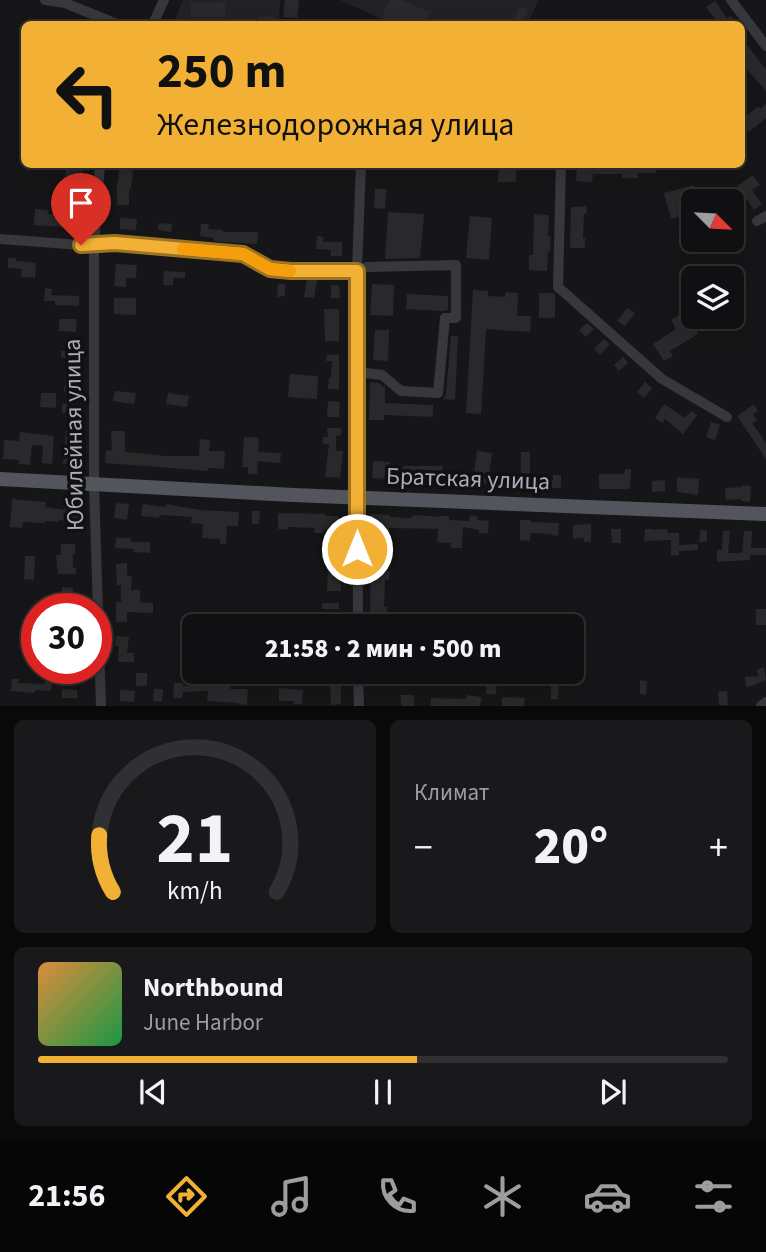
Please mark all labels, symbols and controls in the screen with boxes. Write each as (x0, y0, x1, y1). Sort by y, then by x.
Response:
text: 250 m (157, 37, 286, 107)
icon: left (42, 49, 133, 140)
text: Железнодорожная улица (157, 102, 514, 148)
pin (51, 173, 111, 245)
icon: arrive (62, 184, 100, 222)
north arrow (681, 189, 744, 252)
map controls (681, 189, 744, 329)
button: layers (681, 266, 744, 329)
street label: Юбилейная улица (55, 339, 93, 531)
street label: Братская улица (385, 459, 551, 499)
position arrow (320, 512, 394, 586)
speed limit sign: 30 (21, 593, 112, 684)
text: 21:58 · 2 мин · 500 m (265, 630, 501, 667)
text: Климат (414, 776, 489, 809)
text: 21 (157, 788, 233, 892)
text: 20° (534, 810, 608, 884)
text: − (414, 821, 433, 875)
text: + (709, 821, 728, 875)
text: km/h (167, 873, 223, 909)
text: Northbound (143, 969, 284, 1006)
text: June Harbor (143, 1006, 263, 1039)
icon: previous (134, 1073, 172, 1111)
icon: pause (364, 1073, 402, 1111)
icon: next (594, 1073, 632, 1111)
icon: directions (162, 1172, 211, 1221)
icon: music (267, 1172, 316, 1221)
icon: phone (373, 1172, 422, 1221)
icon: climate (478, 1172, 527, 1221)
icon: car (583, 1172, 632, 1221)
icon: filters (689, 1172, 738, 1221)
text: 21:56 (28, 1173, 105, 1219)

